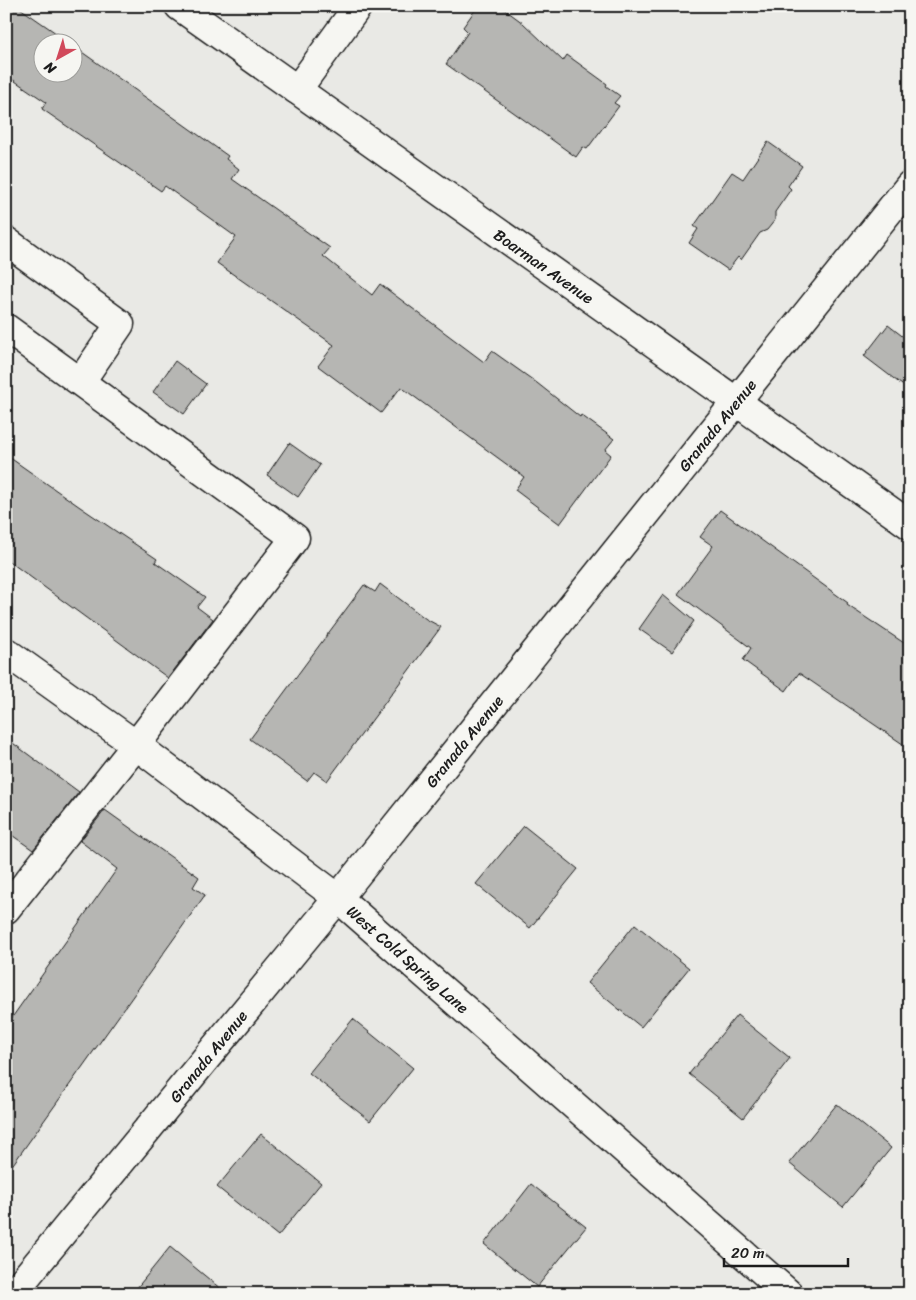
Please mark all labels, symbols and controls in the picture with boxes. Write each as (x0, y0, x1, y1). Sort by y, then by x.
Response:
north arrow (32, 32, 82, 82)
text: N (38, 55, 63, 81)
street label: Boarman Avenue (487, 221, 600, 312)
street label: Granada Avenue (671, 372, 764, 478)
street label: Granada Avenue (418, 688, 511, 794)
street label: West Cold Spring Lane (340, 898, 476, 1021)
street label: Granada Avenue (162, 1003, 255, 1109)
scale bar (724, 1235, 847, 1267)
text: 20 m (731, 1240, 765, 1266)

